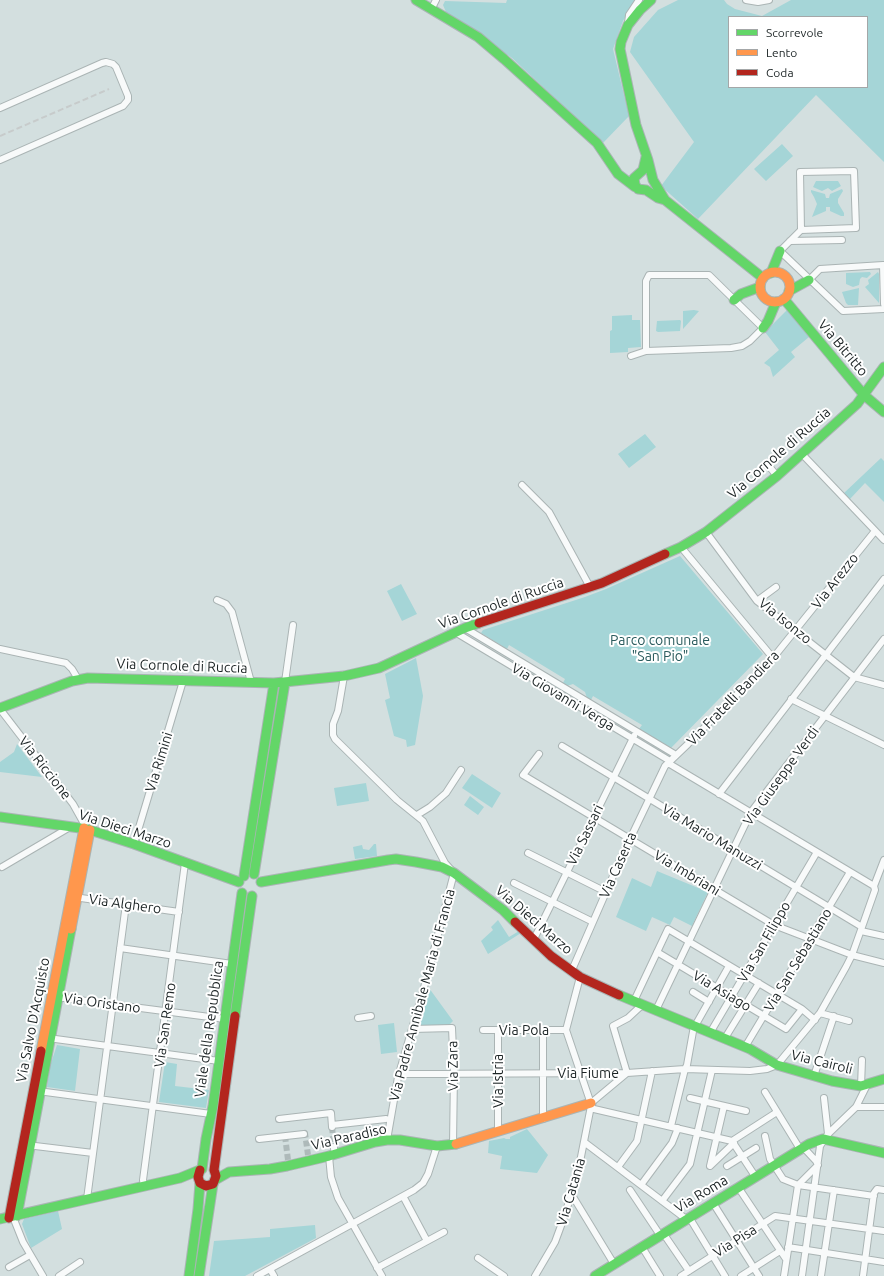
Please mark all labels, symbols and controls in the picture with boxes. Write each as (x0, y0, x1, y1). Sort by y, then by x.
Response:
legend (728, 16, 868, 88)
text: Scorrevole (766, 26, 823, 39)
text: Lento (766, 46, 797, 59)
text: Coda (766, 66, 794, 79)
street label: Via Bitritto (814, 316, 872, 380)
street label: Via Cornole di Ruccia (724, 404, 834, 502)
street label: Via Arezzo (808, 550, 862, 612)
street label: Via Cornole di Ruccia (436, 574, 566, 632)
street label: Via Isonzo (755, 594, 815, 648)
park label: Parco comunale "San Pio" (610, 632, 710, 664)
street label: Via Fratelli Bandiera (683, 647, 783, 749)
street label: Via Cornole di Ruccia (116, 655, 248, 677)
street label: Via Giovanni Verga (508, 660, 618, 734)
street label: Via Giuseppe Verdi (740, 723, 822, 829)
street label: Via Rimini (142, 730, 176, 794)
street label: Via Riccione (15, 733, 75, 803)
street label: Via Mario Manuzzi (659, 800, 765, 874)
street label: Via Sassari (563, 802, 607, 868)
street label: Via Dieci Marzo (77, 806, 173, 852)
street label: Via Caserta (596, 829, 640, 901)
street label: Via Imbriani (651, 847, 723, 899)
street label: Via Dieci Marzo (492, 882, 576, 958)
street label: Via Padre Annibale Maria di Francia (385, 887, 459, 1103)
street label: Via Alghero (88, 891, 162, 917)
street label: Via San Filippo (734, 898, 794, 986)
street label: Via San Sebastiano (760, 905, 836, 1015)
street label: Via Salvo D'Acquisto (13, 956, 53, 1084)
street label: Viale della Repubblica (191, 960, 227, 1098)
street label: Via Asiago (690, 967, 754, 1015)
street label: Via San Remo (151, 981, 179, 1069)
street label: Via Oristano (62, 989, 142, 1017)
street label: Via Pola (499, 1022, 549, 1038)
street label: Via Zara (444, 1040, 462, 1092)
street label: Via Cairoli (789, 1046, 855, 1078)
street label: Via Istria (490, 1054, 506, 1108)
street label: Via Fiume (557, 1065, 619, 1081)
street label: Via Paradiso (310, 1120, 388, 1154)
street label: Via Catania (553, 1156, 589, 1228)
street label: Via Roma (671, 1172, 731, 1216)
street label: Via Pisa (710, 1221, 760, 1261)

